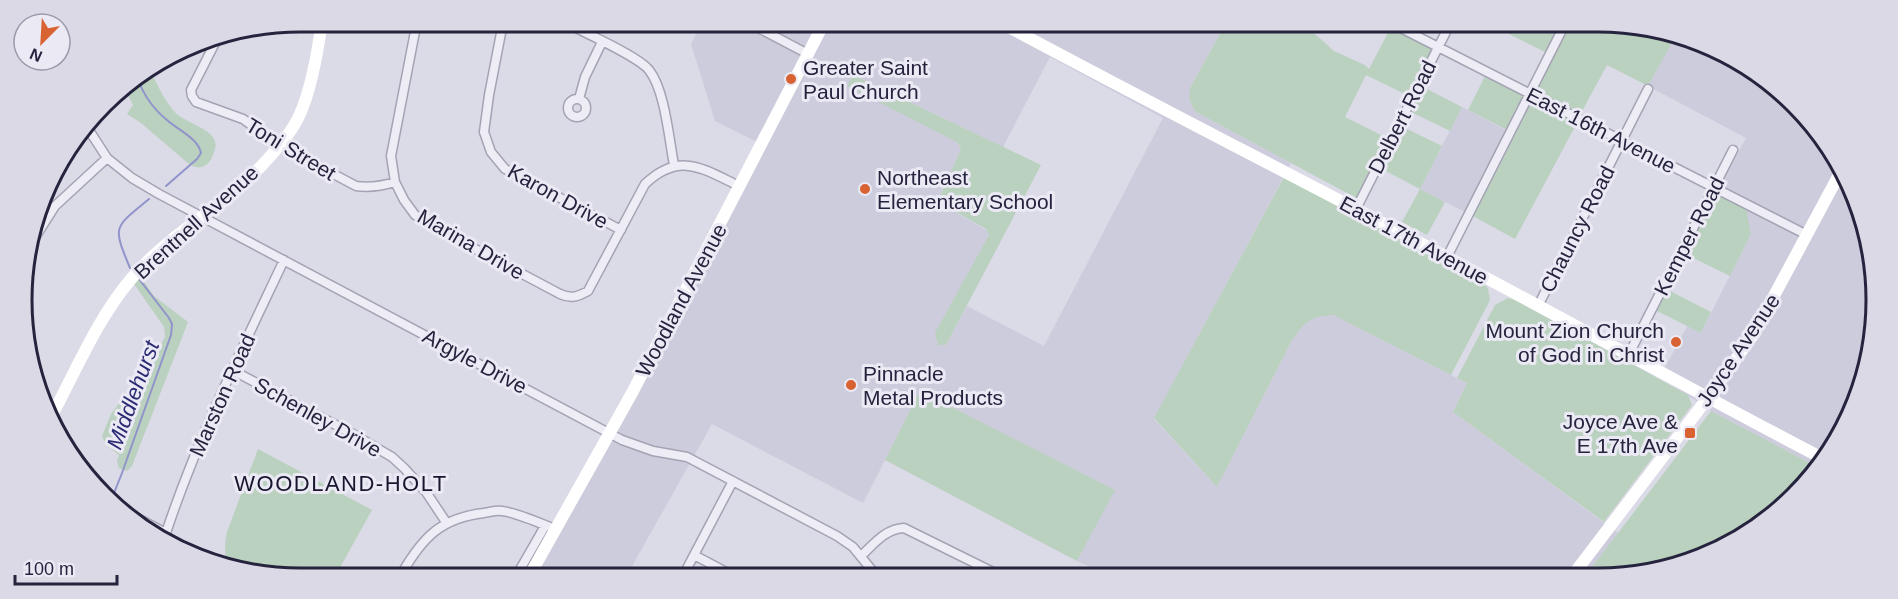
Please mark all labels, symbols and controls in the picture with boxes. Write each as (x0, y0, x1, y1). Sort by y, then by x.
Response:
north arrow (12, 12, 72, 72)
text: N (27, 45, 45, 65)
place label: Greater Saint Paul Church (803, 56, 928, 103)
street label: Delbert Road (1364, 57, 1440, 177)
marker: Greater Saint Paul Church (784, 72, 798, 86)
street label: East 16th Avenue (1523, 82, 1679, 178)
street label: Toni Street (242, 113, 340, 185)
street label: Karon Drive (504, 159, 612, 233)
street label: Brentnell Avenue (129, 160, 263, 284)
street label: Chauncy Road (1535, 162, 1619, 296)
place label: Northeast Elementary School (877, 166, 1053, 213)
street label: Kemper Road (1649, 173, 1729, 299)
marker: Northeast Elementary School (858, 182, 872, 196)
street label: East 17th Avenue (1336, 191, 1492, 289)
street label: Marina Drive (414, 204, 528, 284)
street label: Woodland Avenue (631, 220, 731, 380)
street label: Joyce Avenue (1692, 290, 1784, 410)
place label: Mount Zion Church of God in Christ (1485, 319, 1664, 366)
street label: Argyle Drive (419, 324, 531, 398)
street label: Marston Road (185, 330, 259, 460)
marker: Mount Zion Church of God in Christ (1669, 335, 1683, 349)
water label: Middlehurst (102, 336, 164, 453)
place label: Pinnacle Metal Products (863, 362, 1003, 409)
street label: Schenley Drive (251, 373, 385, 461)
marker: Pinnacle Metal Products (844, 378, 858, 392)
place label: Joyce Ave & E 17th Ave (1563, 410, 1678, 457)
marker: Joyce Ave & E 17th Ave (1683, 426, 1697, 440)
district label: WOODLAND-HOLT (234, 471, 448, 496)
scale bar (15, 548, 117, 586)
text: 100 m (24, 559, 74, 579)

